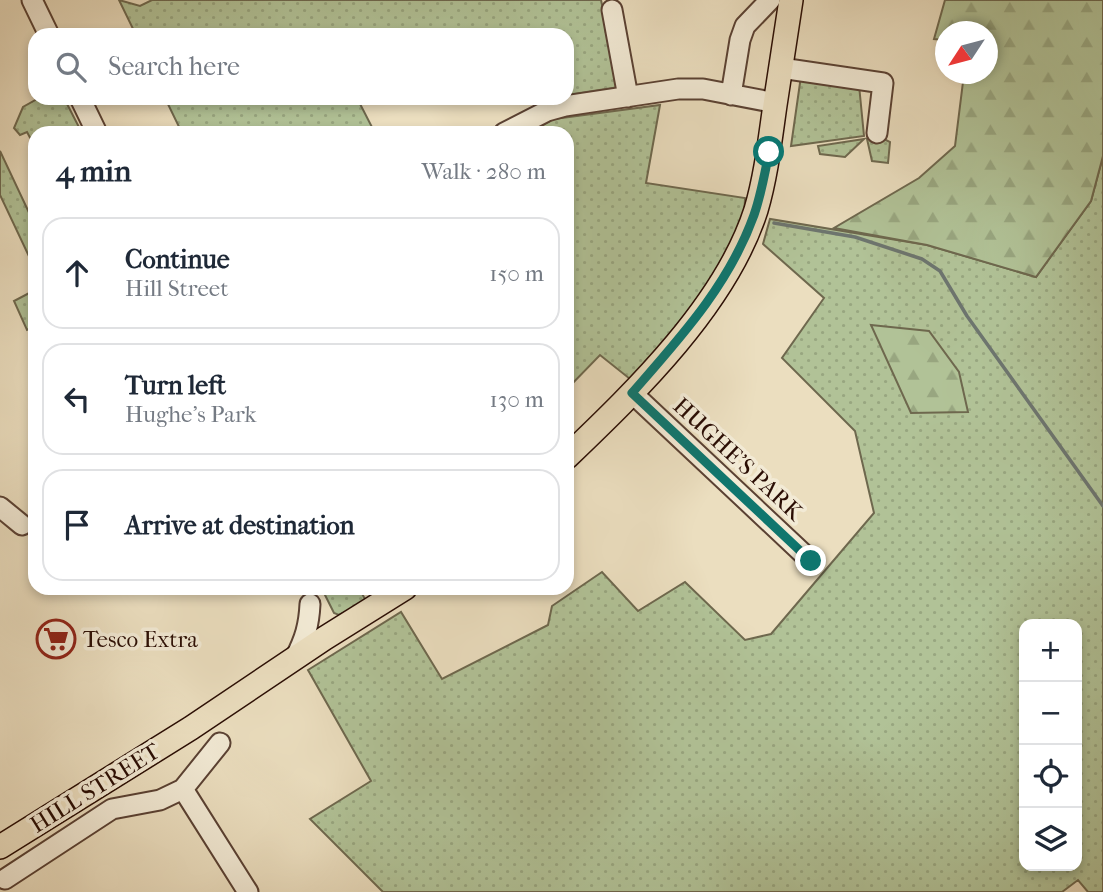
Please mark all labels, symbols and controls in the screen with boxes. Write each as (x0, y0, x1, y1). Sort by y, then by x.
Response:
north arrow (935, 21, 998, 84)
search box (28, 28, 574, 105)
icon: search (52, 48, 90, 86)
text: Search here (108, 51, 240, 82)
route start (753, 136, 784, 167)
text: 4 min (56, 154, 131, 189)
text: Walk · 280 m (422, 158, 546, 185)
text: Continue (125, 244, 230, 275)
icon: ahead (58, 254, 96, 292)
text: 150 m (489, 260, 544, 287)
text: Hill Street (125, 275, 228, 302)
text: Turn left (125, 370, 226, 401)
icon: left (58, 380, 96, 418)
text: 130 m (490, 386, 544, 413)
street label: HUGHE'S PARK (668, 392, 809, 527)
text: Hughe's Park (125, 401, 256, 428)
icon: arrive (58, 506, 96, 544)
text: Arrive at destination (125, 510, 355, 541)
route end (795, 545, 826, 576)
supermarket icon: Tesco Extra (35, 618, 77, 660)
map controls (1019, 619, 1082, 871)
button: + (1019, 619, 1082, 682)
place label: Tesco Extra (83, 626, 198, 653)
button: − (1019, 682, 1082, 745)
street label: HILL STREET (25, 737, 165, 839)
button: locate (1019, 745, 1082, 808)
button: layers (1019, 808, 1082, 871)

